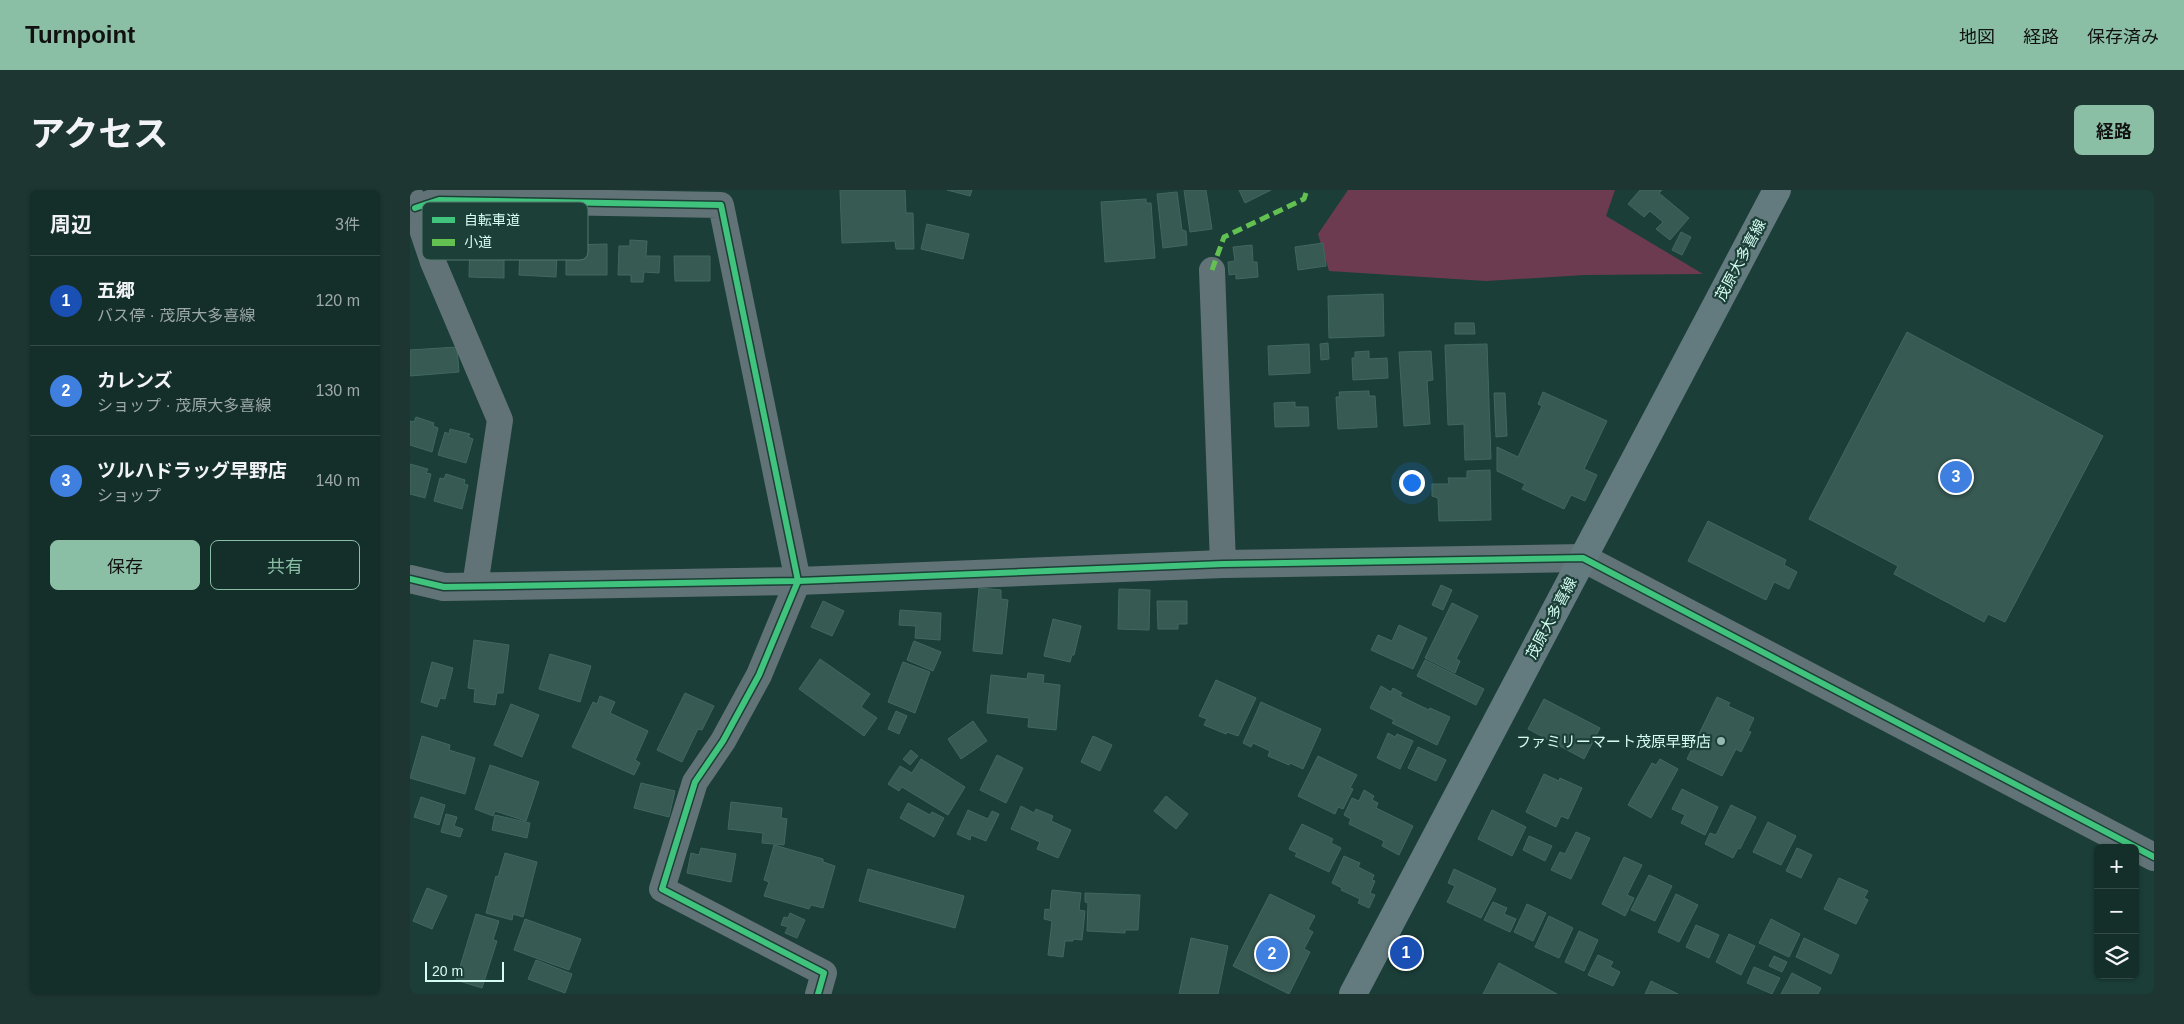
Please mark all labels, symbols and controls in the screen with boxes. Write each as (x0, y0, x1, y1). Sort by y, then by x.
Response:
text: Turnpoint (25, 21, 135, 48)
text: 地図 (1959, 27, 1995, 47)
text: 経路 (2023, 27, 2059, 47)
text: 保存済み (2087, 27, 2159, 47)
button: 経路 (2074, 105, 2154, 155)
text: アクセス (30, 114, 168, 153)
legend (422, 202, 588, 260)
text: 自転車道 (464, 212, 520, 228)
text: 周辺 (50, 213, 92, 236)
text: 3件 (335, 216, 360, 233)
street label: 茂原大多喜線 (1711, 216, 1769, 304)
text: 小道 (464, 234, 492, 250)
text: 五郷 (97, 280, 135, 301)
text: 1 (62, 292, 70, 309)
text: 120 m (316, 292, 360, 309)
text: バス停 · 茂原大多喜線 (97, 307, 255, 324)
text: カレンズ (97, 370, 173, 391)
text: 2 (62, 382, 70, 399)
text: 130 m (316, 382, 360, 399)
text: ショップ · 茂原大多喜線 (97, 397, 271, 414)
pin: 3 (1940, 458, 1972, 496)
text: ツルハドラッグ早野店 (97, 460, 287, 481)
your location (1399, 470, 1425, 496)
text: 3 (62, 472, 70, 489)
text: 140 m (316, 472, 360, 489)
text: ショップ (97, 487, 161, 504)
button: 保存 (50, 540, 200, 590)
button: 共有 (210, 540, 360, 590)
street label: 茂原大多喜線 (1522, 574, 1580, 662)
place label: ファミリーマート茂原早野店 (1516, 733, 1711, 750)
marker: ファミリーマート茂原早野店 (1715, 735, 1727, 747)
map controls (2094, 844, 2139, 979)
button: + (2094, 844, 2139, 889)
button: − (2094, 889, 2139, 934)
pin: 1 (1390, 934, 1422, 972)
button: layers (2094, 934, 2139, 979)
pin: 2 (1256, 935, 1288, 973)
scale bar (425, 959, 504, 982)
text: 20 m (432, 963, 463, 979)

